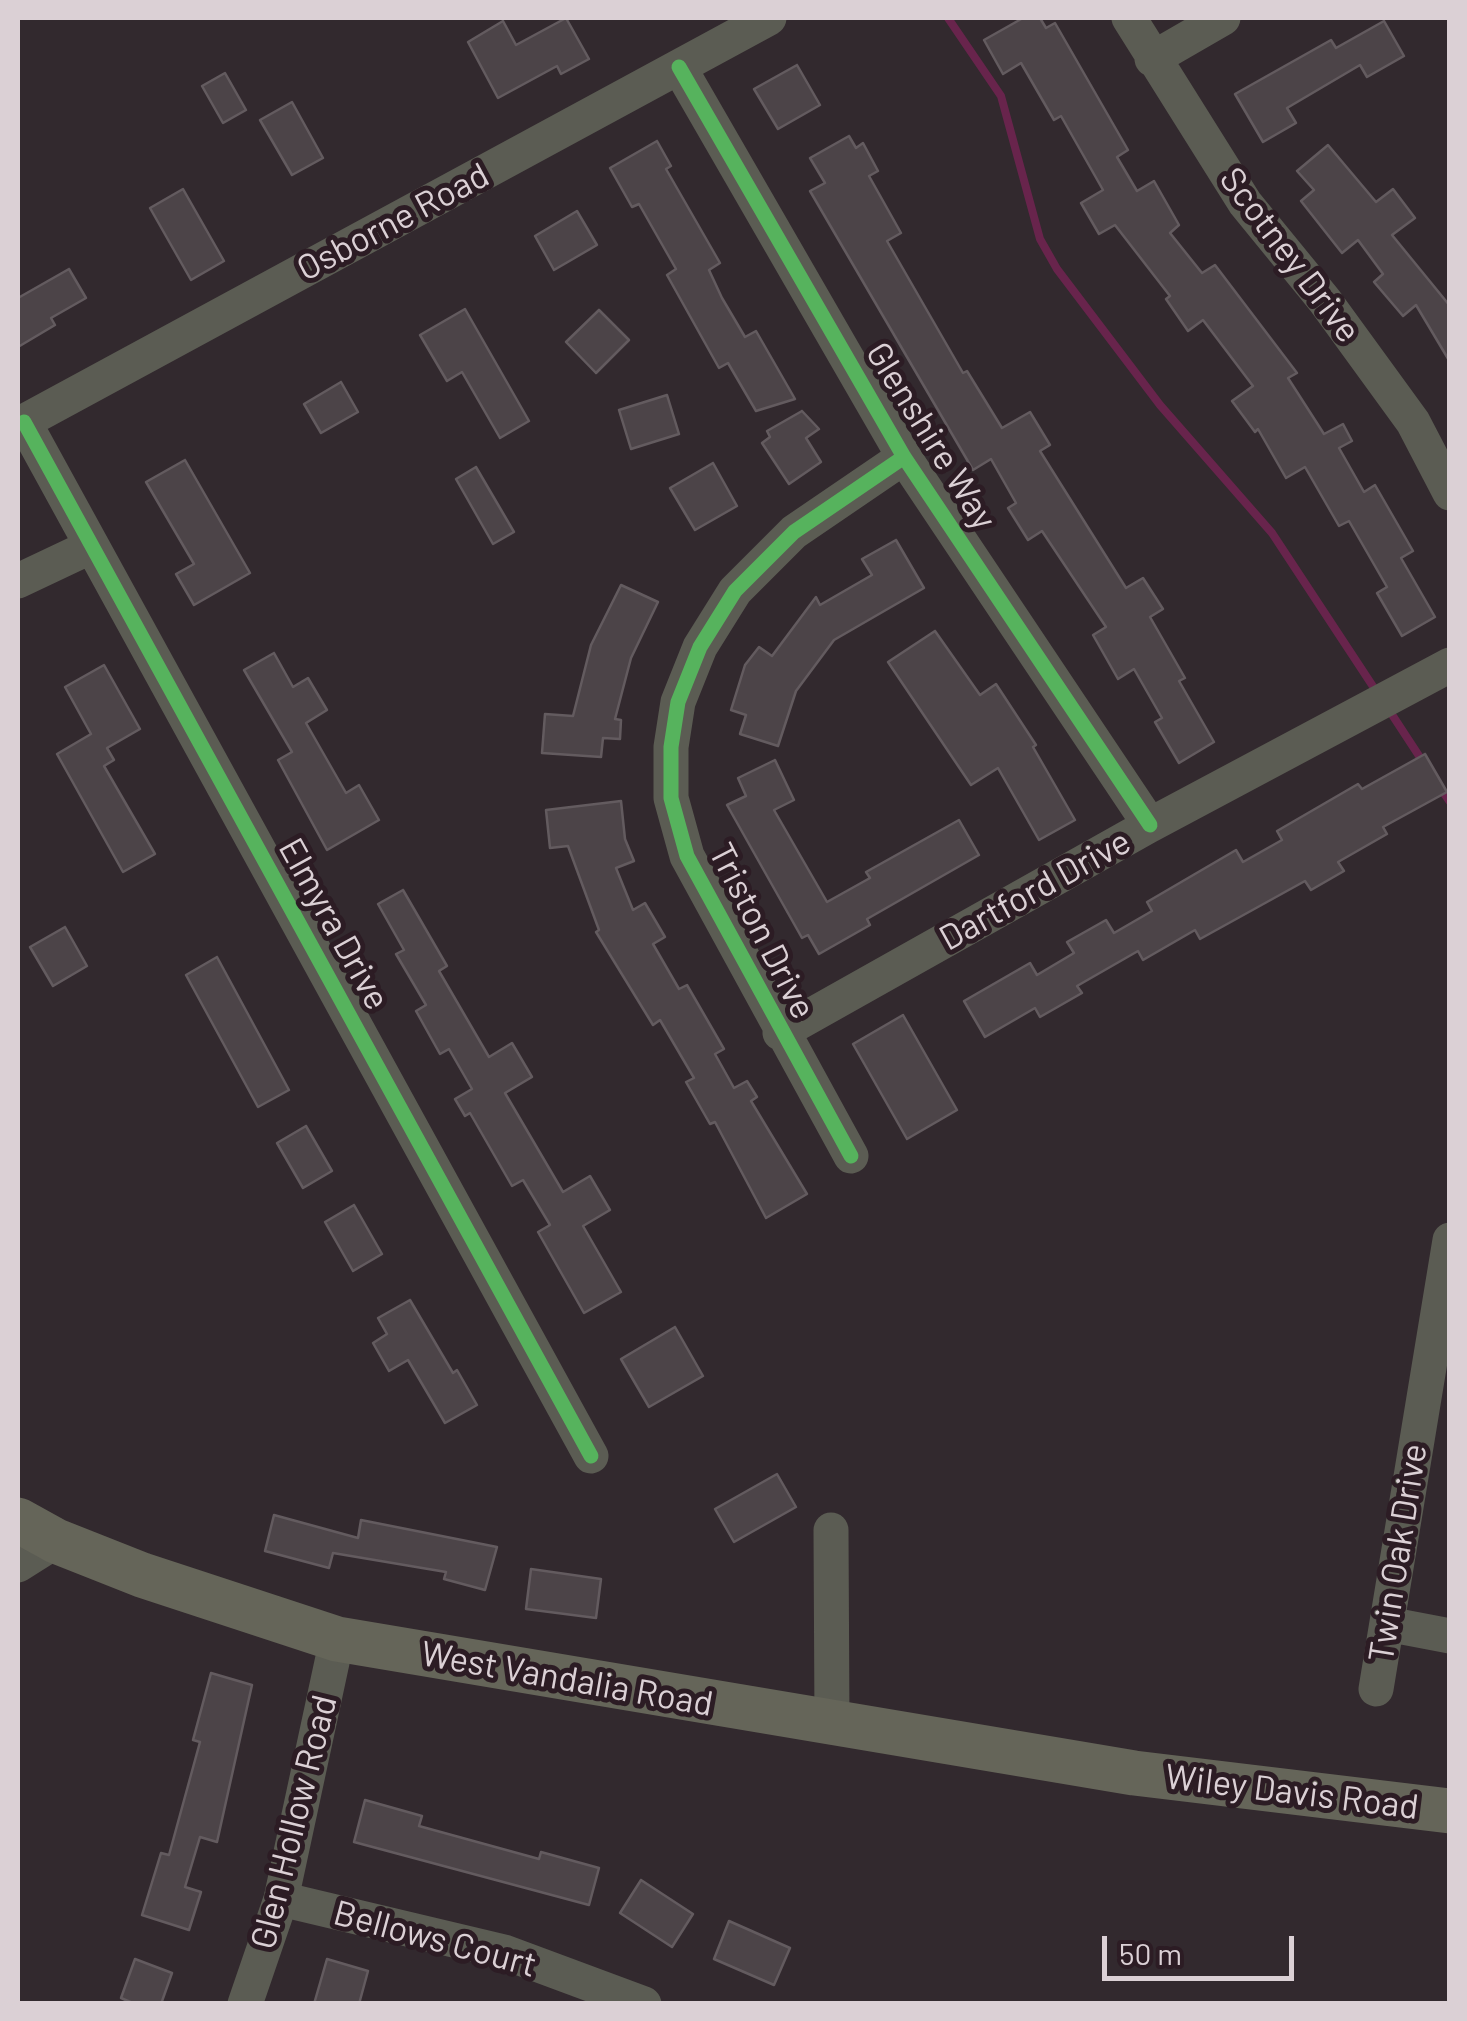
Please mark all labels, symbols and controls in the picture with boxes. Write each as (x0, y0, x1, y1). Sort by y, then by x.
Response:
street label: Osborne Road (290, 154, 496, 290)
street label: Scotney Drive (1211, 159, 1369, 351)
street label: Glenshire Way (857, 335, 1005, 537)
street label: Dartford Drive (932, 820, 1138, 960)
street label: Elmyra Drive (270, 831, 398, 1017)
street label: Triston Drive (700, 836, 824, 1026)
street label: Twin Oak Drive (1360, 1441, 1436, 1665)
street label: West Vandalia Road (418, 1633, 716, 1725)
street label: Glen Hollow Road (242, 1691, 346, 1953)
street label: Wiley Davis Road (1163, 1756, 1421, 1828)
street label: Bellows Court (329, 1892, 541, 1986)
scale bar (1107, 1916, 1300, 1978)
text: 50 m (1119, 1935, 1182, 1971)

